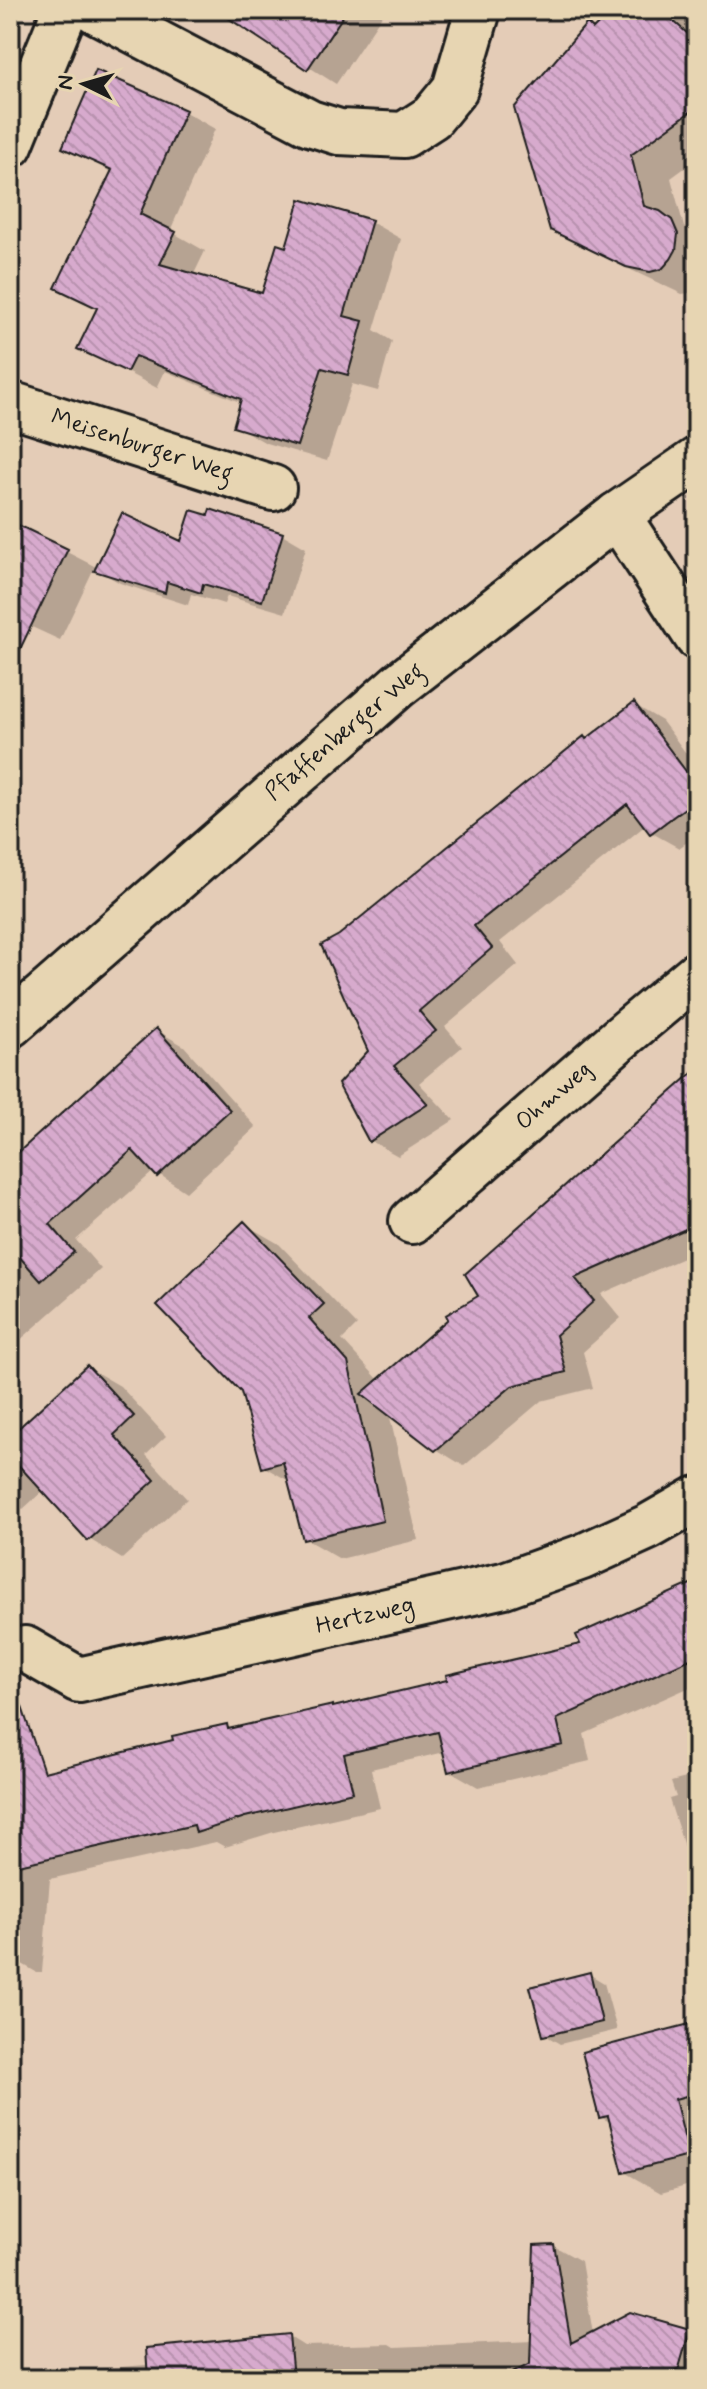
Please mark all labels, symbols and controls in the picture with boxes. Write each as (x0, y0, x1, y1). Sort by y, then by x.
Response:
north arrow (44, 44, 124, 124)
text: N (51, 74, 81, 91)
street label: Meisenburger Weg (46, 402, 237, 493)
street label: Pfaffenberger Weg (259, 656, 433, 810)
street label: Ohmweg (509, 1054, 599, 1138)
street label: Hertzweg (313, 1590, 418, 1644)

